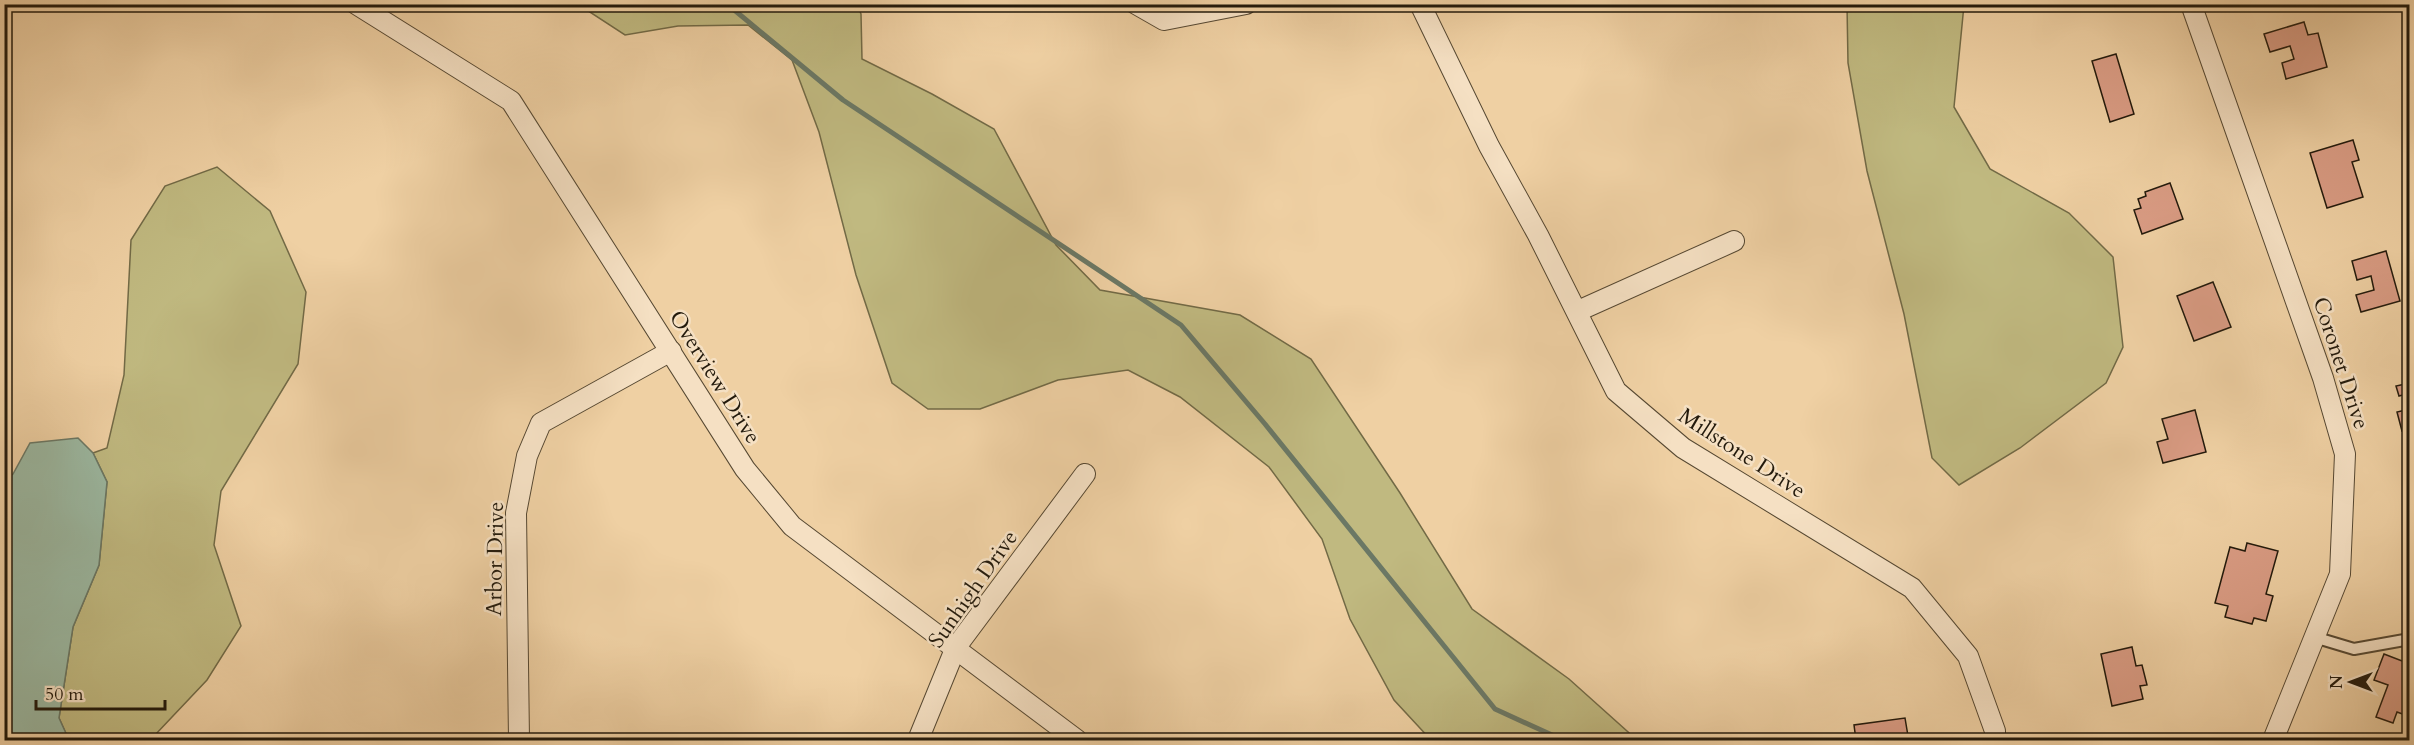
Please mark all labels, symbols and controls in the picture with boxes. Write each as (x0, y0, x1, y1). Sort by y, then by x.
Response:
street label: Coronet Drive (2306, 293, 2376, 433)
street label: Overview Drive (662, 305, 768, 449)
street label: Millstone Drive (1673, 401, 1811, 505)
street label: Arbor Drive (479, 501, 511, 617)
street label: Sunhigh Drive (921, 524, 1025, 654)
north arrow (2321, 652, 2381, 712)
scale bar (36, 673, 165, 711)
text: N (2326, 675, 2348, 689)
text: 50 m (45, 682, 84, 707)

